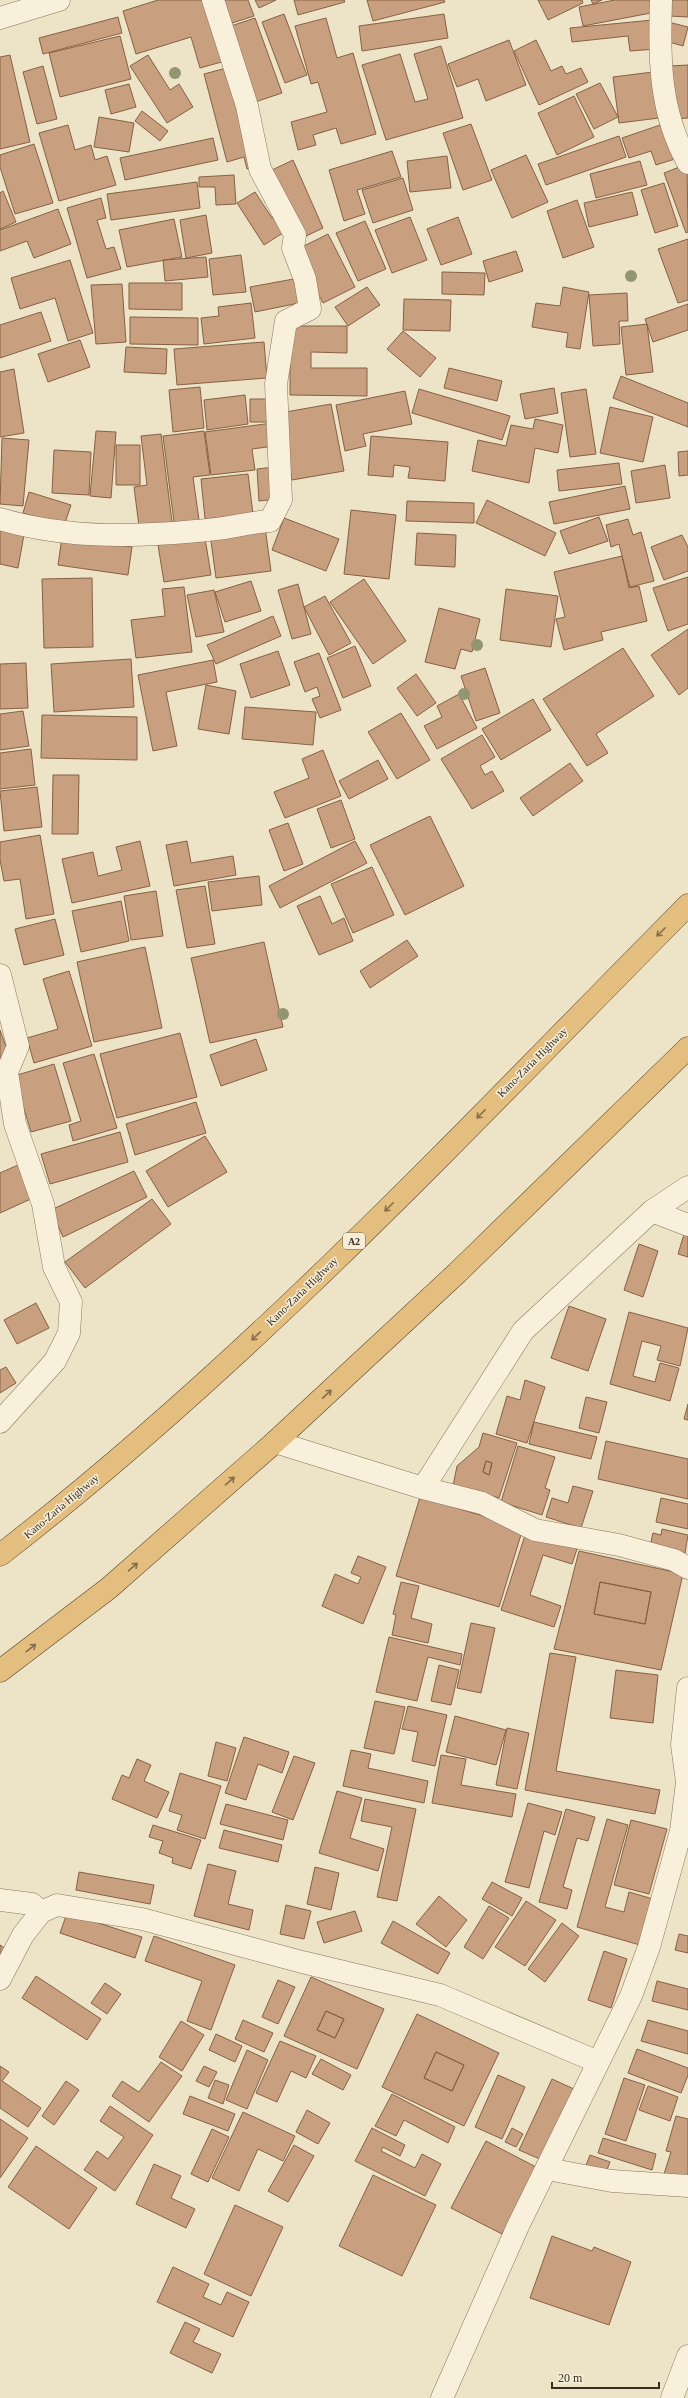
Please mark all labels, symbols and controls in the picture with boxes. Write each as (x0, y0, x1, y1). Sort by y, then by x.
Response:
one-way arrow (656, 927, 665, 937)
street label: Kano-Zaria Highway (495, 1024, 570, 1099)
one-way arrow (476, 1109, 485, 1119)
one-way arrow (384, 1202, 394, 1212)
road number: A2 (343, 1233, 365, 1249)
street label: Kano-Zaria Highway (264, 1254, 340, 1328)
one-way arrow (251, 1331, 261, 1341)
one-way arrow (322, 1389, 332, 1399)
street label: Kano-Zaria Highway (21, 1471, 101, 1541)
one-way arrow (225, 1477, 235, 1486)
one-way arrow (127, 1562, 138, 1571)
one-way arrow (25, 1643, 36, 1652)
scale bar (552, 2364, 659, 2390)
text: 20 m (558, 2371, 583, 2385)

